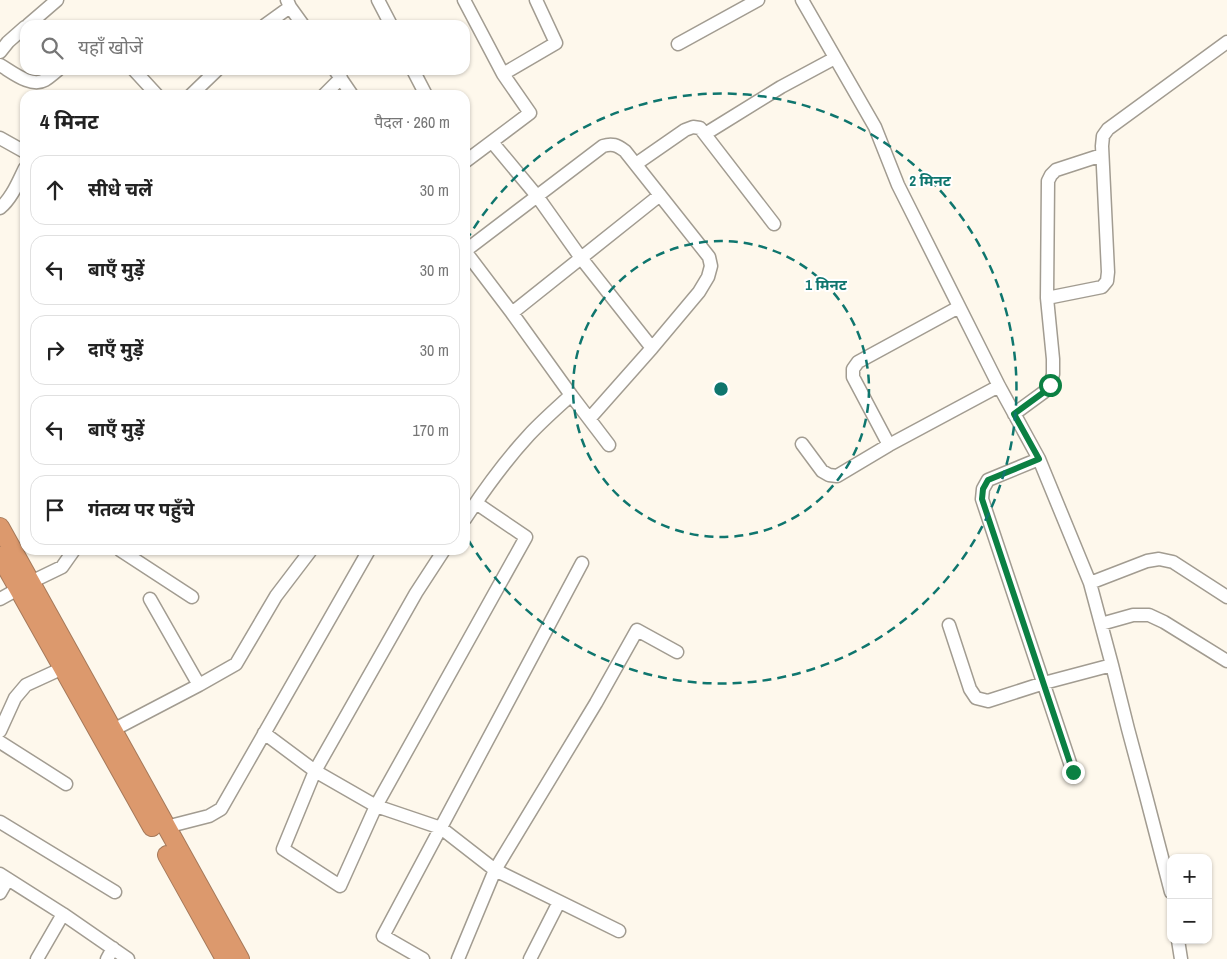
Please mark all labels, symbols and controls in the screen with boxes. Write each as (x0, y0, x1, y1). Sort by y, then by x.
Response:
search box (20, 20, 470, 75)
icon: search (38, 34, 66, 62)
text: यहाँ खोजें (78, 34, 143, 60)
text: 4 मिनट (40, 107, 98, 136)
text: पैदल · 260 m (374, 111, 450, 133)
text: 2 मिनट (909, 170, 952, 191)
icon: ahead (41, 176, 69, 204)
text: सीधे चलें (88, 176, 152, 202)
text: 30 m (420, 179, 449, 201)
icon: left (41, 256, 69, 284)
text: बाएँ मुड़ें (88, 256, 144, 282)
text: 30 m (420, 259, 449, 281)
text: 1 मिनट (805, 274, 848, 295)
icon: right (41, 336, 69, 364)
text: दाएँ मुड़ें (88, 336, 143, 362)
text: 30 m (420, 339, 449, 361)
route start (1039, 374, 1062, 397)
centre of rings (712, 380, 730, 398)
icon: left (41, 416, 69, 444)
text: बाएँ मुड़ें (88, 416, 144, 442)
text: 170 m (413, 419, 449, 441)
icon: arrive (41, 496, 69, 524)
text: गंतव्य पर पहुँचे (88, 496, 194, 522)
route end (1062, 761, 1085, 784)
map controls (1167, 854, 1212, 944)
button: + (1167, 854, 1212, 899)
button: − (1167, 899, 1212, 944)

